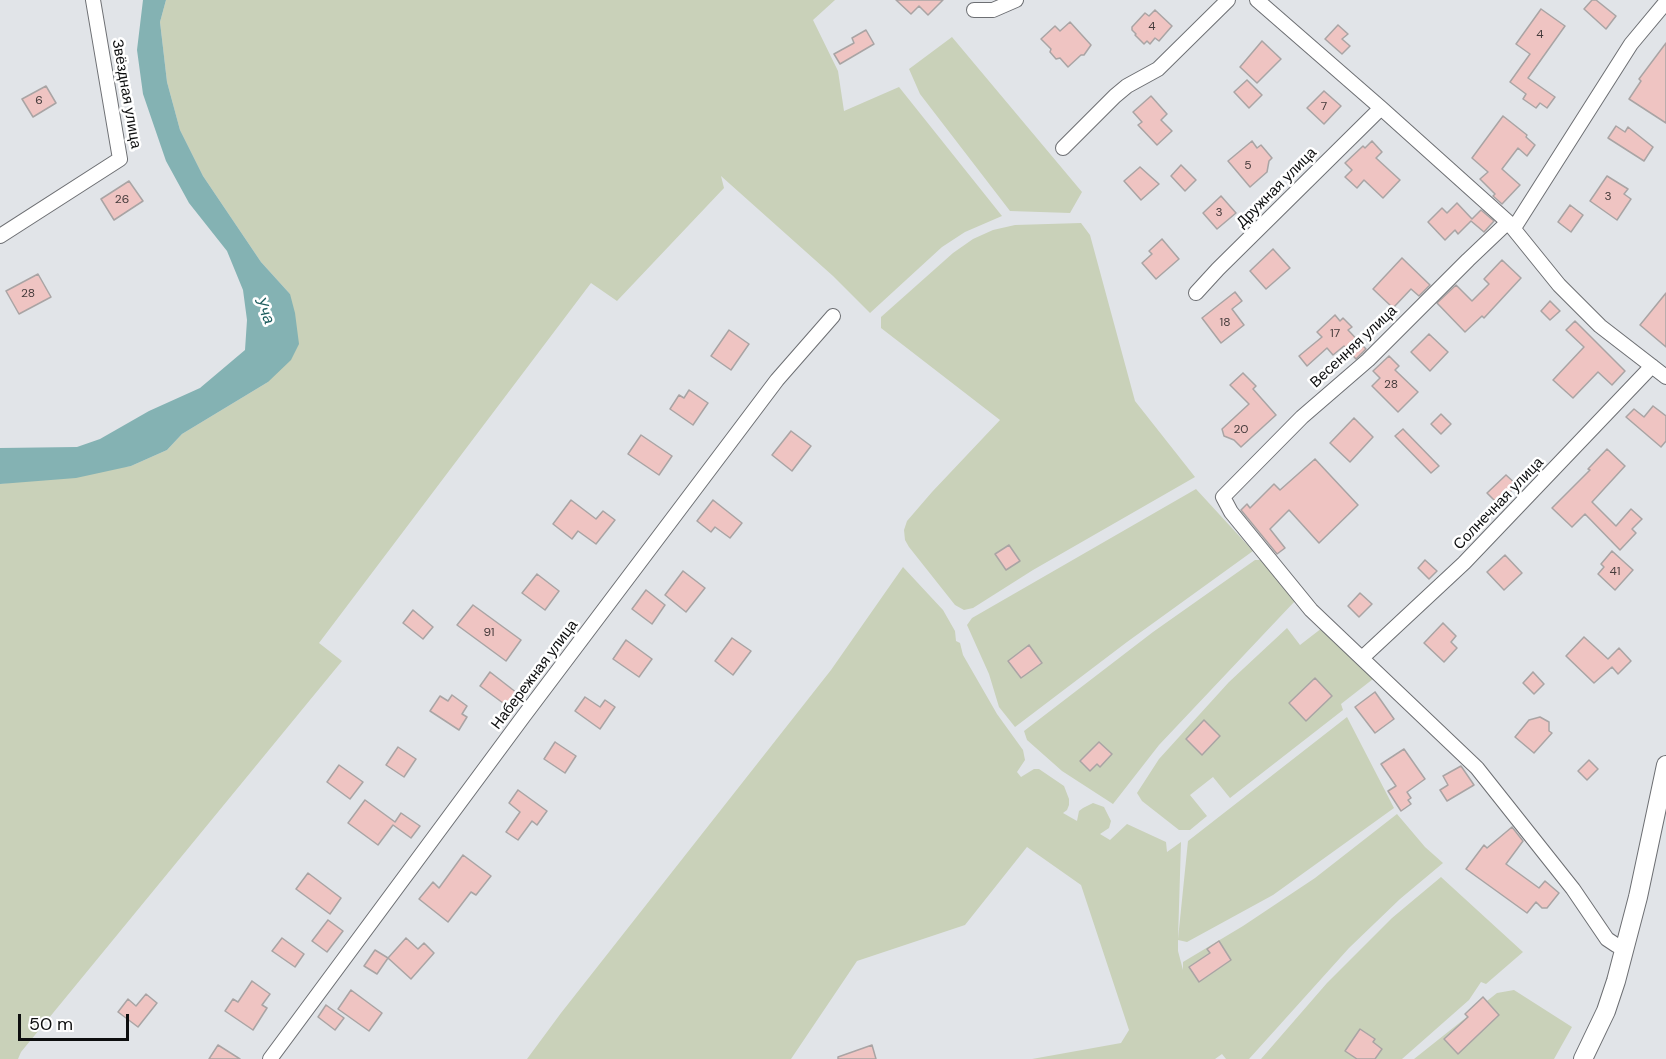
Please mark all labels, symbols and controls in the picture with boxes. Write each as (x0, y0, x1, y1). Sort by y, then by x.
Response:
house number: 4 (1148, 20, 1156, 34)
house number: 4 (1536, 28, 1544, 42)
street label: Звёздная улица (108, 38, 144, 150)
house number: 6 (35, 94, 43, 108)
house number: 7 (1321, 100, 1327, 114)
street label: Дружная улица (1233, 144, 1321, 232)
house number: 5 (1244, 159, 1252, 173)
house number: 3 (1604, 190, 1612, 204)
house number: 26 (115, 193, 129, 207)
house number: 3 (1215, 206, 1223, 220)
house number: 28 (21, 287, 35, 301)
water label: Уча (250, 295, 278, 327)
street label: Весенняя улица (1307, 302, 1401, 392)
house number: 18 (1219, 316, 1231, 330)
house number: 17 (1330, 327, 1340, 341)
house number: 28 (1384, 378, 1398, 392)
house number: 20 (1234, 423, 1248, 437)
street label: Солнечная улица (1450, 454, 1548, 554)
house number: 41 (1609, 565, 1621, 579)
street label: Набережная улица (488, 617, 582, 733)
house number: 91 (483, 626, 495, 640)
scale bar (21, 1002, 132, 1040)
text: 50 m (29, 1012, 73, 1036)

